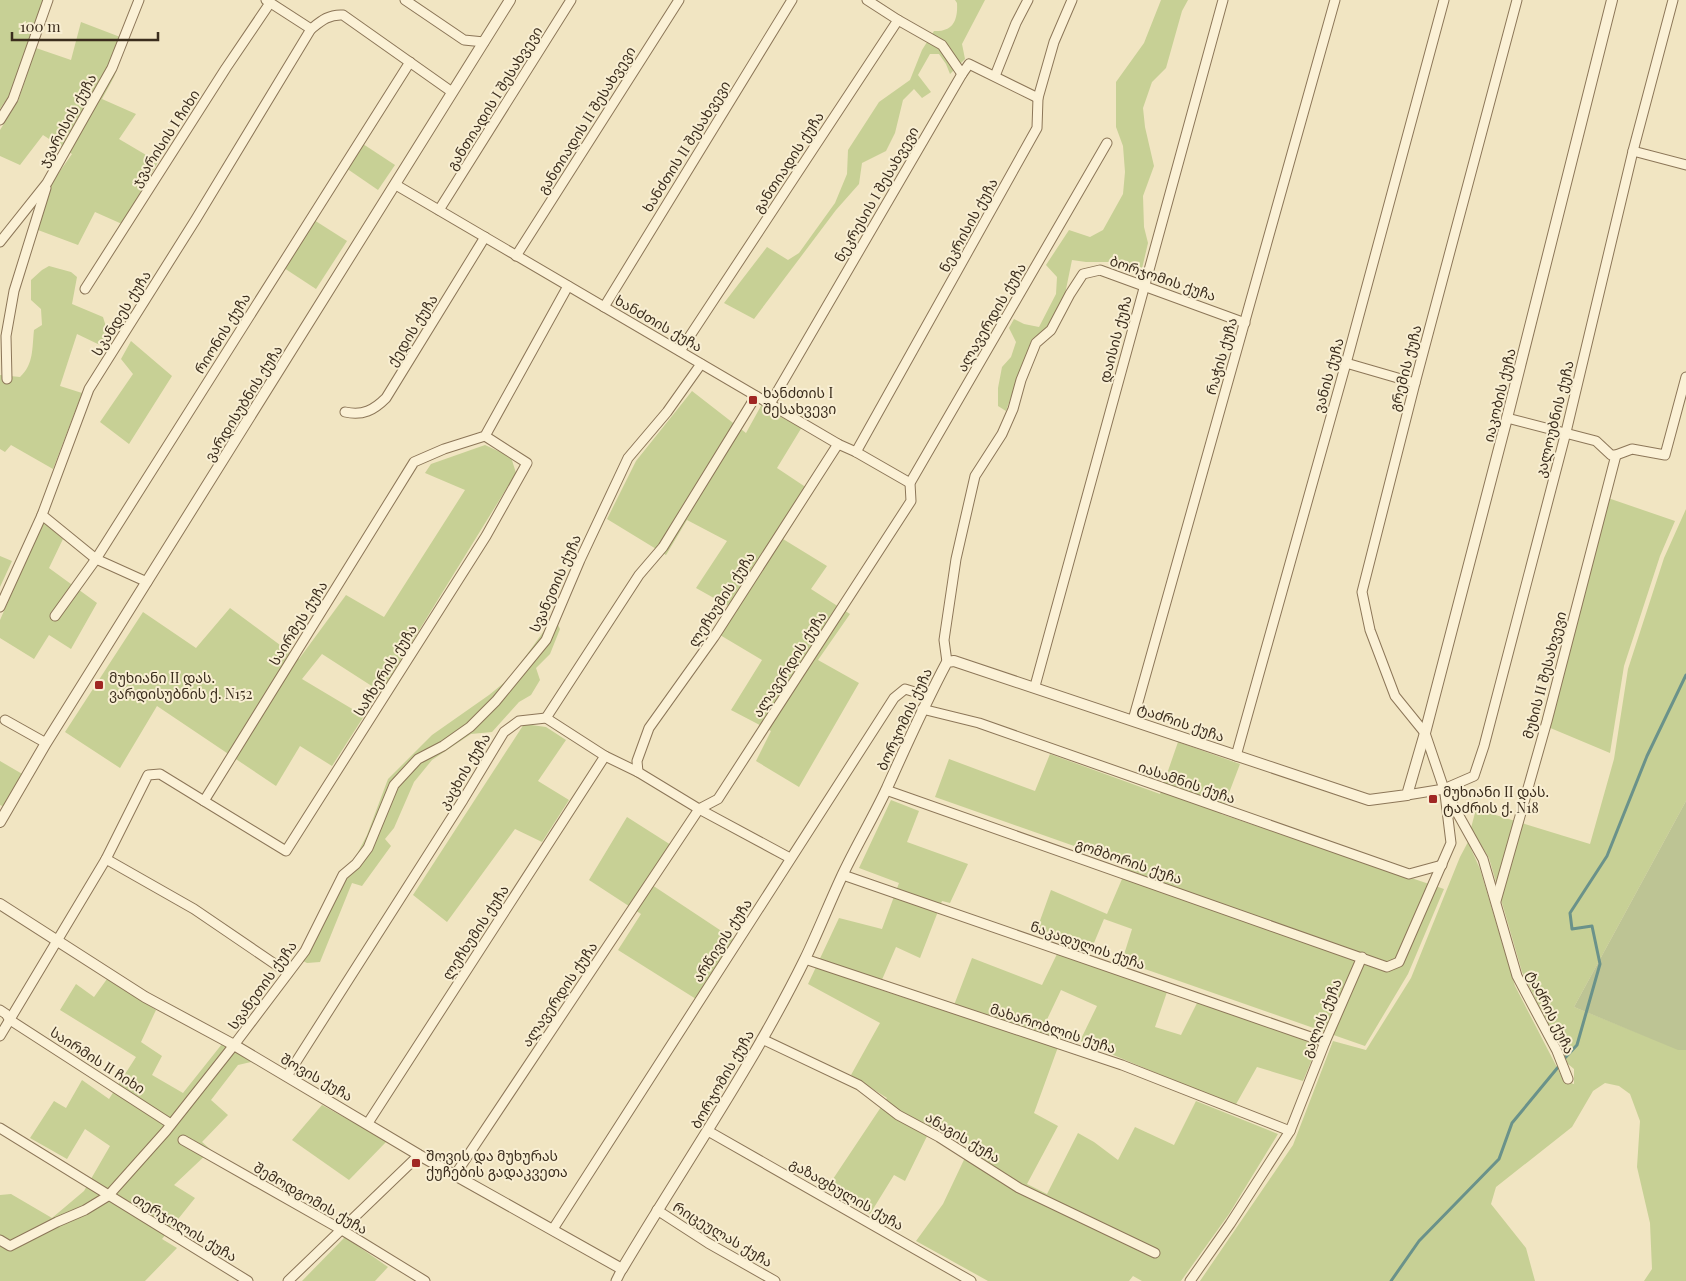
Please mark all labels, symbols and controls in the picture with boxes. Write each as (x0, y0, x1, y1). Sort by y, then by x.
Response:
scale bar (12, 10, 159, 42)
text: 100 m (20, 16, 61, 36)
street label: განთიადის I შესახვევი (442, 23, 546, 173)
street label: განთიადის II შესახვევი (533, 43, 639, 197)
street label: ჯვარისის ქუჩა (33, 70, 101, 170)
street label: ხანძთის II შესახვევი (638, 77, 734, 215)
street label: ჯვარისის I ჩიხი (126, 86, 204, 190)
street label: განთიადის ქუჩა (748, 108, 828, 216)
street label: ნეკრესის I შესახვევი (829, 123, 923, 265)
street label: ნეკრისის ქუჩა (934, 175, 1002, 275)
street label: ბორჯომის ქუჩა (1107, 251, 1219, 305)
street label: ალავერდის ქუჩა (952, 259, 1030, 375)
street label: სკანდეს ქუჩა (87, 267, 155, 359)
street label: რიონის ქუჩა (190, 289, 254, 377)
street label: ქედის ქუჩა (382, 290, 442, 370)
street label: ხანძთის ქუჩა (612, 290, 706, 356)
street label: დაისის ქუჩა (1094, 293, 1136, 385)
street label: რაჭის ქუჩა (1201, 315, 1241, 397)
street label: გრემის ქუჩა (1384, 323, 1426, 413)
street label: ვანის ქუჩა (1308, 336, 1348, 414)
street label: ვარდისუბნის ქუჩა (200, 341, 286, 465)
street label: იაკობის ქუჩა (1478, 346, 1520, 444)
street label: კალოუბნის ქუჩა (1530, 358, 1578, 480)
place label: ხანძთის I შესახვევი (763, 383, 836, 418)
marker: ხანძთის I შესახვევი (747, 394, 759, 406)
street label: სვანეთის ქუჩა (525, 531, 585, 635)
street label: ლეჩხუმის ქუჩა (683, 548, 759, 650)
street label: საირმეს ქუჩა (264, 577, 332, 669)
street label: ალავერდის ქუჩა (748, 607, 830, 721)
street label: მუხის II შესახვევი (1518, 609, 1570, 741)
street label: საჩხერის ქუჩა (349, 620, 421, 720)
street label: ბორჯომის ქუჩა (872, 665, 936, 773)
place label: მუხიანი II დას. ვარდისუბნის ქ. N152 (109, 668, 253, 703)
marker: მუხიანი II დას. ვარდისუბნის ქ. N152 (93, 679, 105, 691)
street label: ტაძრის ქუჩა (1135, 698, 1227, 746)
street label: კაცხის ქუჩა (434, 729, 494, 813)
street label: იასამნის ქუჩა (1136, 756, 1238, 808)
place label: მუხიანი II დას. ტაძრის ქ. N18 (1443, 782, 1549, 817)
marker: მუხიანი II დას. ტაძრის ქ. N18 (1427, 793, 1439, 805)
street label: გომბორის ქუჩა (1073, 834, 1185, 888)
street label: ლეჩხუმის ქუჩა (437, 881, 513, 983)
street label: არწივის ქუჩა (688, 895, 756, 985)
street label: ნაკადულის ქუჩა (1028, 916, 1148, 974)
street label: სვანეთის ქუჩა (223, 937, 301, 1033)
street label: ალავერდის ქუჩა (517, 938, 601, 1050)
street label: ტაძრის ქუჩა (1523, 967, 1579, 1057)
street label: გალის ქუჩა (1297, 976, 1345, 1060)
street label: მახარობლის ქუჩა (988, 999, 1118, 1057)
street label: საირმის II ჩიხი (47, 1022, 149, 1098)
street label: ბორჯომის ქუჩა (686, 1026, 758, 1132)
street label: შოვის ქუჩა (277, 1049, 357, 1105)
street label: ანაგის ქუჩა (922, 1107, 1004, 1167)
place label: შოვის და მუხურას ქუჩების გადაკვეთა (426, 1146, 568, 1181)
street label: გაზაფხულის ქუჩა (787, 1154, 907, 1234)
marker: შოვის და მუხურას ქუჩების გადაკვეთა (410, 1157, 422, 1169)
street label: შემოდგომის ქუჩა (251, 1158, 371, 1238)
street label: თერჯოლის ქუჩა (129, 1188, 241, 1266)
street label: რიცეულას ქუჩა (670, 1197, 776, 1271)

